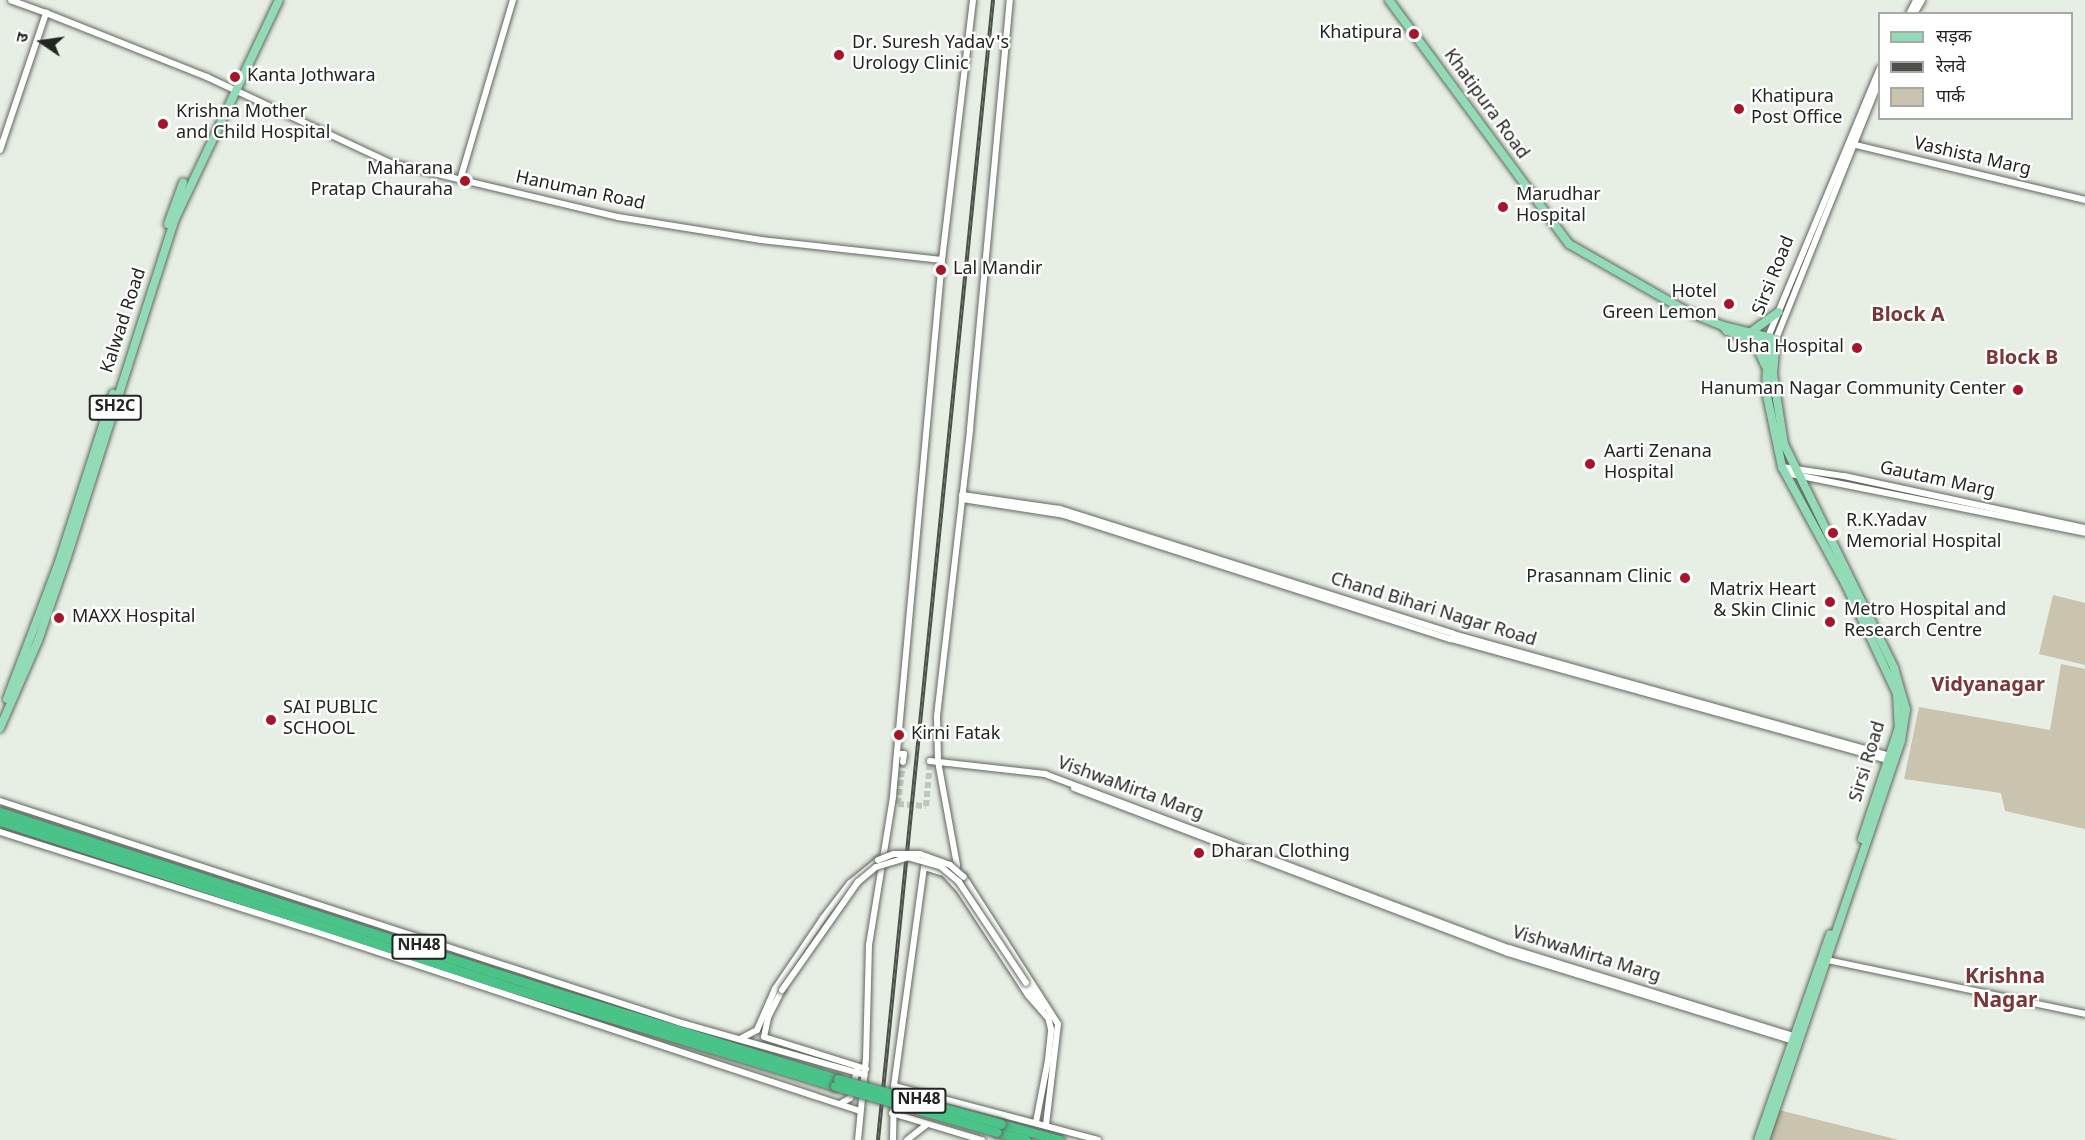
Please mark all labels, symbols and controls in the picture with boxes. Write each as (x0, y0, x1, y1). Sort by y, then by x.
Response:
north arrow (12, 12, 72, 72)
legend (1878, 12, 2073, 120)
place label: Khatipura (1319, 23, 1402, 45)
text: सड़क (1936, 26, 1972, 49)
marker: Khatipura (1407, 27, 1421, 41)
text: उ (13, 31, 35, 45)
place label: Dr. Suresh Yadav's Urology Clinic (852, 34, 1009, 76)
marker: Dr. Suresh Yadav's Urology Clinic (830, 46, 848, 64)
street label: Khatipura Road (1438, 46, 1532, 164)
text: रेलवे (1936, 56, 1966, 79)
place label: Kanta Jothwara (247, 66, 375, 88)
marker: Kanta Jothwara (228, 70, 242, 84)
text: पार्क (1936, 86, 1965, 109)
place label: Khatipura Post Office (1751, 88, 1842, 130)
marker: Khatipura Post Office (1732, 102, 1746, 116)
place label: Krishna Mother and Child Hospital (176, 103, 330, 146)
marker: Krishna Mother and Child Hospital (154, 115, 172, 133)
street label: Vashista Marg (1911, 134, 2033, 182)
place label: Maharana Pratap Chauraha (310, 160, 453, 202)
street label: Hanuman Road (513, 168, 647, 216)
marker: Maharana Pratap Chauraha (458, 174, 472, 188)
place label: Marudhar Hospital (1516, 186, 1601, 228)
marker: Marudhar Hospital (1494, 198, 1512, 216)
street label: Sirsi Road (1749, 233, 1801, 319)
place label: Lal Mandir (953, 259, 1043, 281)
marker: Lal Mandir (934, 263, 948, 277)
street label: Kalwad Road (98, 266, 152, 376)
place label: Hotel Green Lemon (1602, 283, 1717, 326)
marker: Hotel Green Lemon (1722, 297, 1736, 311)
district label: Block A (1871, 304, 1945, 328)
place label: Usha Hospital (1727, 337, 1844, 359)
marker: Usha Hospital (1848, 339, 1866, 357)
district label: Block B (1986, 347, 2058, 371)
place label: Hanuman Nagar Community Center (1701, 379, 2006, 401)
marker: Hanuman Nagar Community Center (2011, 383, 2025, 397)
road number: SH2C (88, 395, 142, 421)
place label: Aarti Zenana Hospital (1604, 443, 1712, 486)
marker: Aarti Zenana Hospital (1581, 455, 1599, 473)
street label: Gautam Marg (1877, 458, 1997, 504)
place label: R.K.Yadav Memorial Hospital (1846, 512, 2002, 554)
marker: R.K.Yadav Memorial Hospital (1824, 524, 1842, 542)
place label: Prasannam Clinic (1526, 567, 1672, 589)
street label: Chand Bihari Nagar Road (1327, 569, 1539, 653)
marker: Prasannam Clinic (1676, 569, 1694, 587)
place label: Matrix Heart & Skin Clinic (1709, 581, 1816, 624)
marker: Matrix Heart & Skin Clinic (1821, 593, 1839, 611)
place label: Metro Hospital and Research Centre (1844, 601, 2006, 644)
place label: MAXX Hospital (72, 607, 195, 629)
marker: MAXX Hospital (50, 609, 68, 627)
marker: Metro Hospital and Research Centre (1821, 613, 1839, 631)
district label: Vidyanagar (1931, 674, 2045, 698)
place label: SAI PUBLIC SCHOOL (283, 699, 378, 742)
marker: SAI PUBLIC SCHOOL (264, 713, 278, 727)
street label: Sirsi Road (1847, 719, 1891, 805)
place label: Kirni Fatak (911, 724, 1000, 746)
marker: Kirni Fatak (892, 728, 906, 742)
street label: VishwaMirta Marg (1054, 754, 1206, 826)
place label: Dharan Clothing (1211, 842, 1350, 864)
marker: Dharan Clothing (1192, 846, 1206, 860)
street label: VishwaMirta Marg (1509, 923, 1663, 989)
road number: NH48 (390, 934, 448, 960)
district label: Krishna Nagar (1965, 965, 2045, 1015)
road number: NH48 (890, 1088, 948, 1114)

